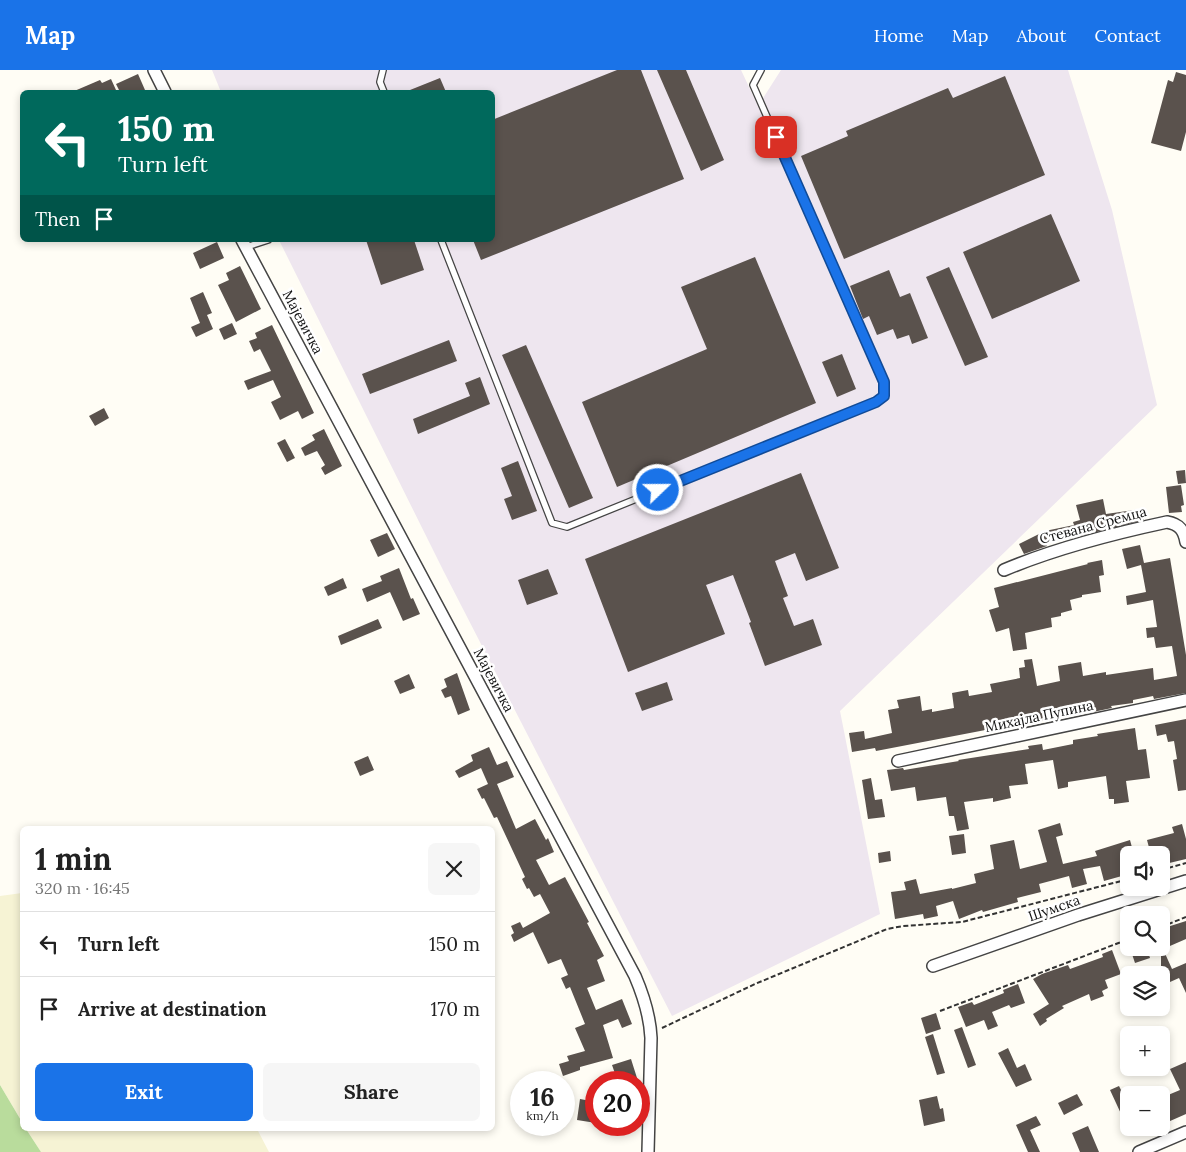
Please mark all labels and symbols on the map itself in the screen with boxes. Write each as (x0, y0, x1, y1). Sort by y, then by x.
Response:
pin (755, 116, 797, 158)
street label: Мајевичка (279, 287, 327, 357)
position arrow (631, 463, 683, 515)
street label: Стевана Сремца (1037, 502, 1149, 548)
street label: Мајевичка (470, 645, 518, 715)
street label: Михајла Пупина (983, 696, 1095, 736)
street label: Шумска (1026, 891, 1082, 925)
speed limit sign: 20 (585, 1071, 650, 1136)

